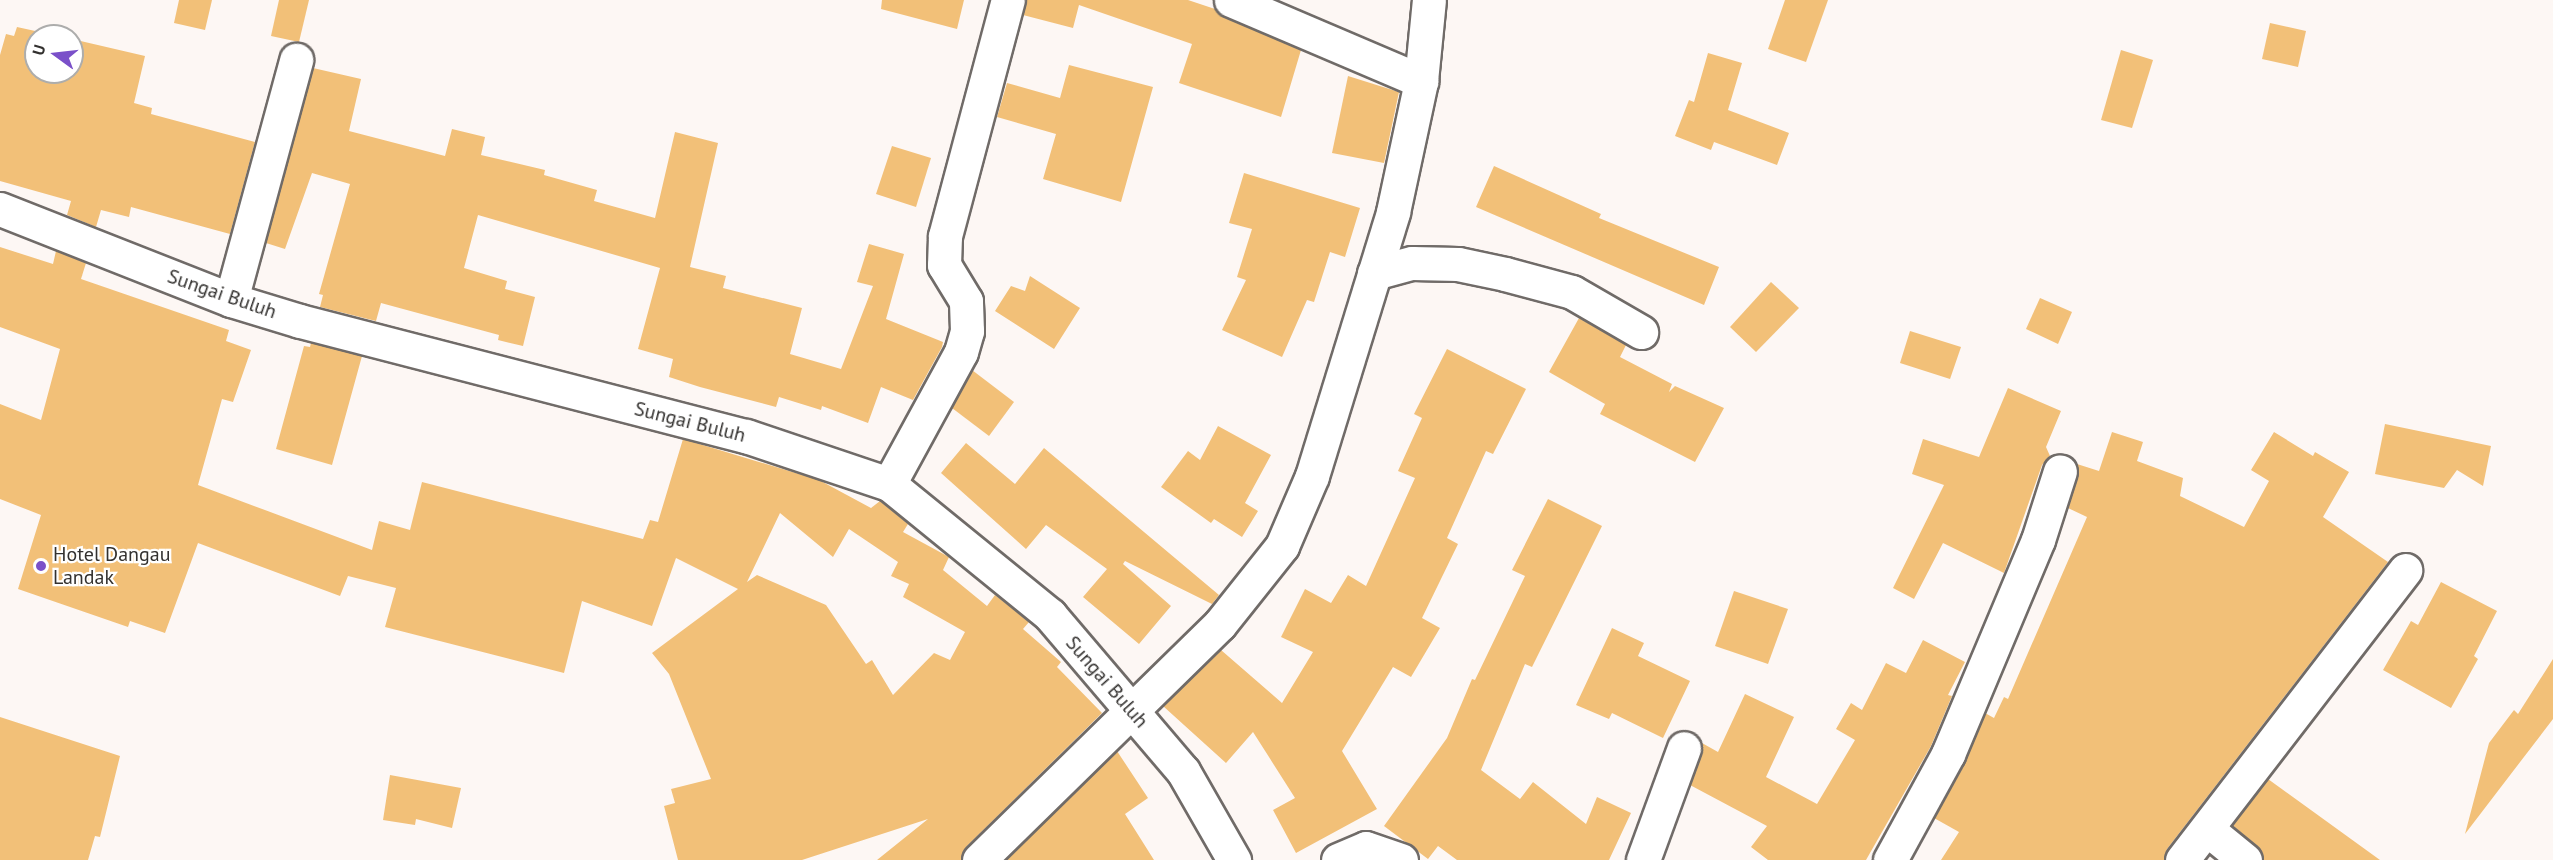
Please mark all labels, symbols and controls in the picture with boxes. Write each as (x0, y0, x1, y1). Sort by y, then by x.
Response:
north arrow (24, 24, 84, 84)
text: U (28, 42, 50, 57)
street label: Sungai Buluh (164, 264, 280, 324)
street label: Sungai Buluh (632, 397, 748, 447)
place label: Hotel Dangau Landak (53, 542, 170, 589)
marker: Hotel Dangau Landak (34, 559, 48, 573)
street label: Sungai Buluh (1061, 631, 1153, 733)

